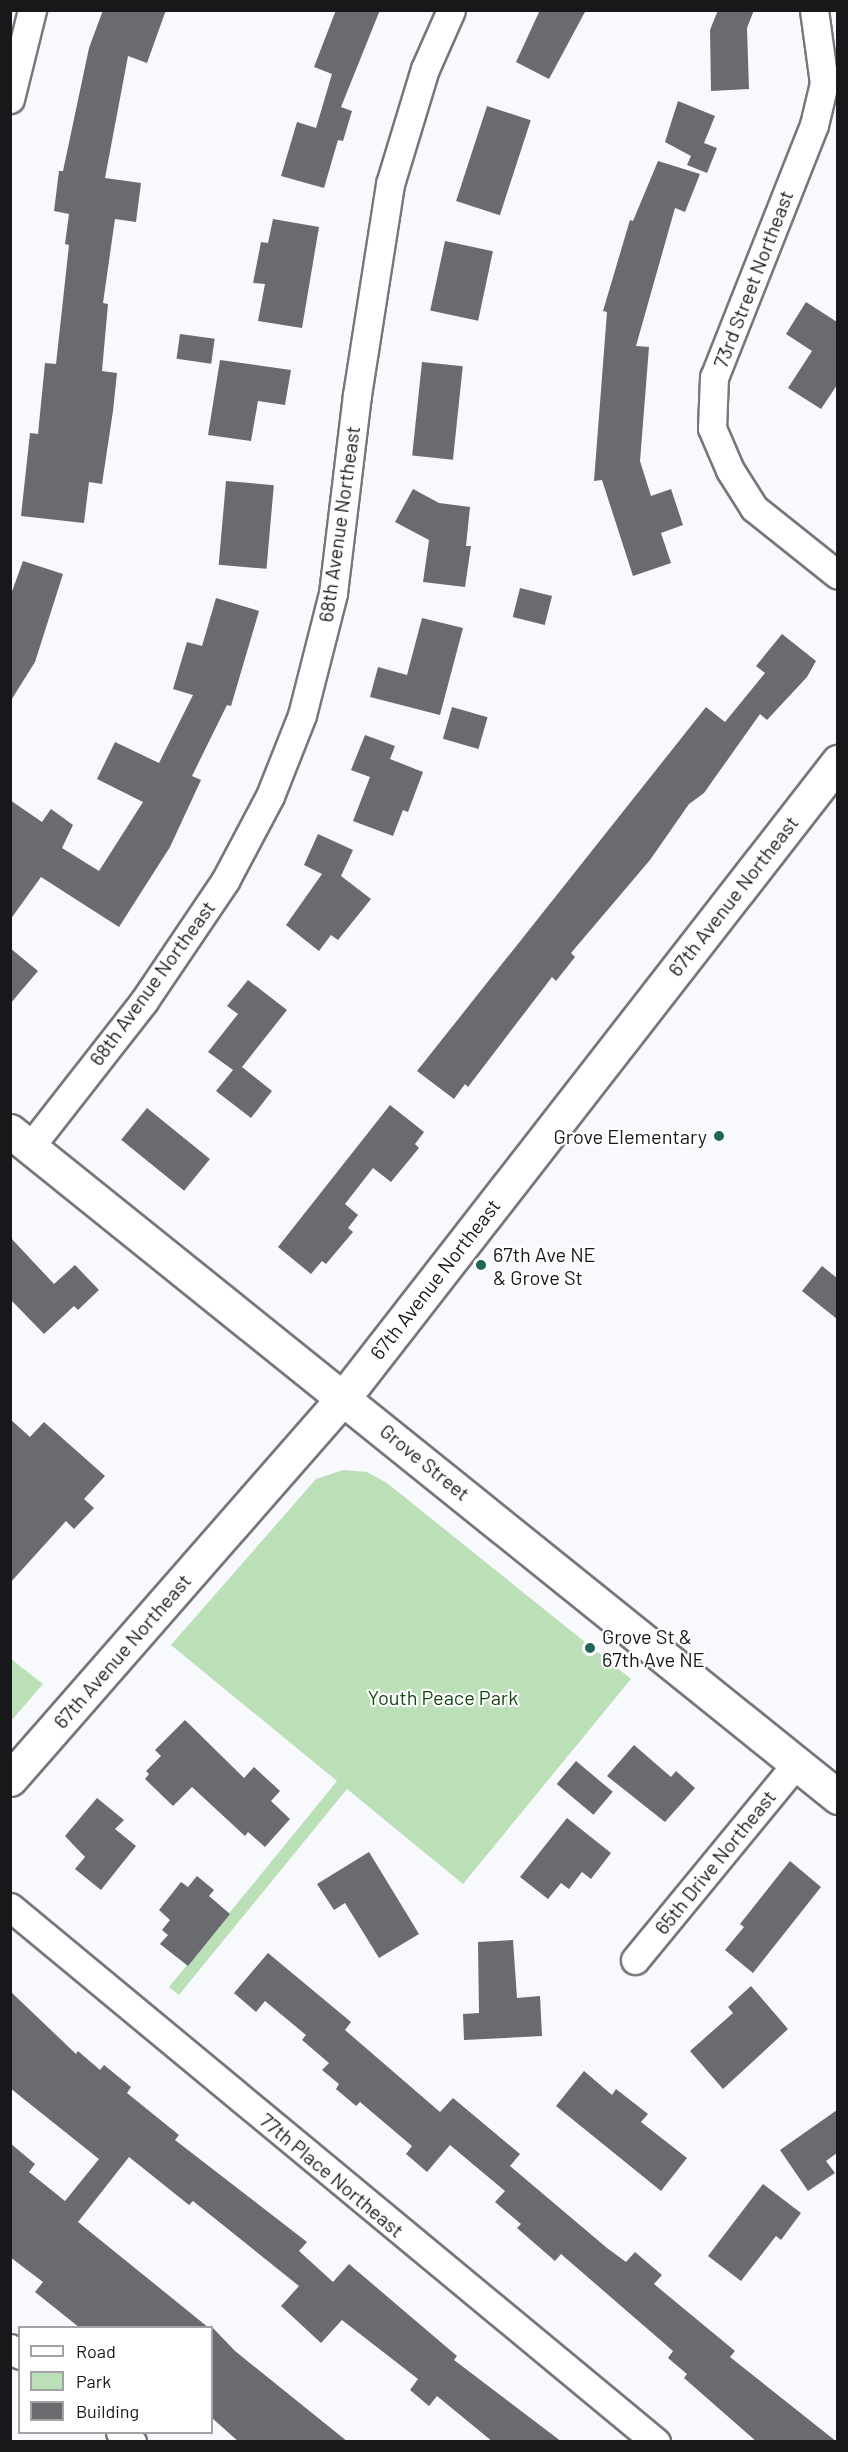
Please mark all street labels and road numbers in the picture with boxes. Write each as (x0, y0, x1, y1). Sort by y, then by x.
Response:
street label: 73rd Street Northeast (708, 187, 798, 371)
street label: 68th Avenue Northeast (313, 424, 365, 624)
street label: 67th Avenue Northeast (663, 811, 803, 981)
street label: 68th Avenue Northeast (84, 896, 220, 1070)
street label: 67th Avenue Northeast (365, 1194, 505, 1364)
street label: Grove Street (375, 1419, 475, 1505)
street label: 67th Avenue Northeast (48, 1569, 196, 1733)
street label: 65th Drive Northeast (649, 1785, 781, 1939)
street label: 77th Place Northeast (255, 2108, 409, 2242)

